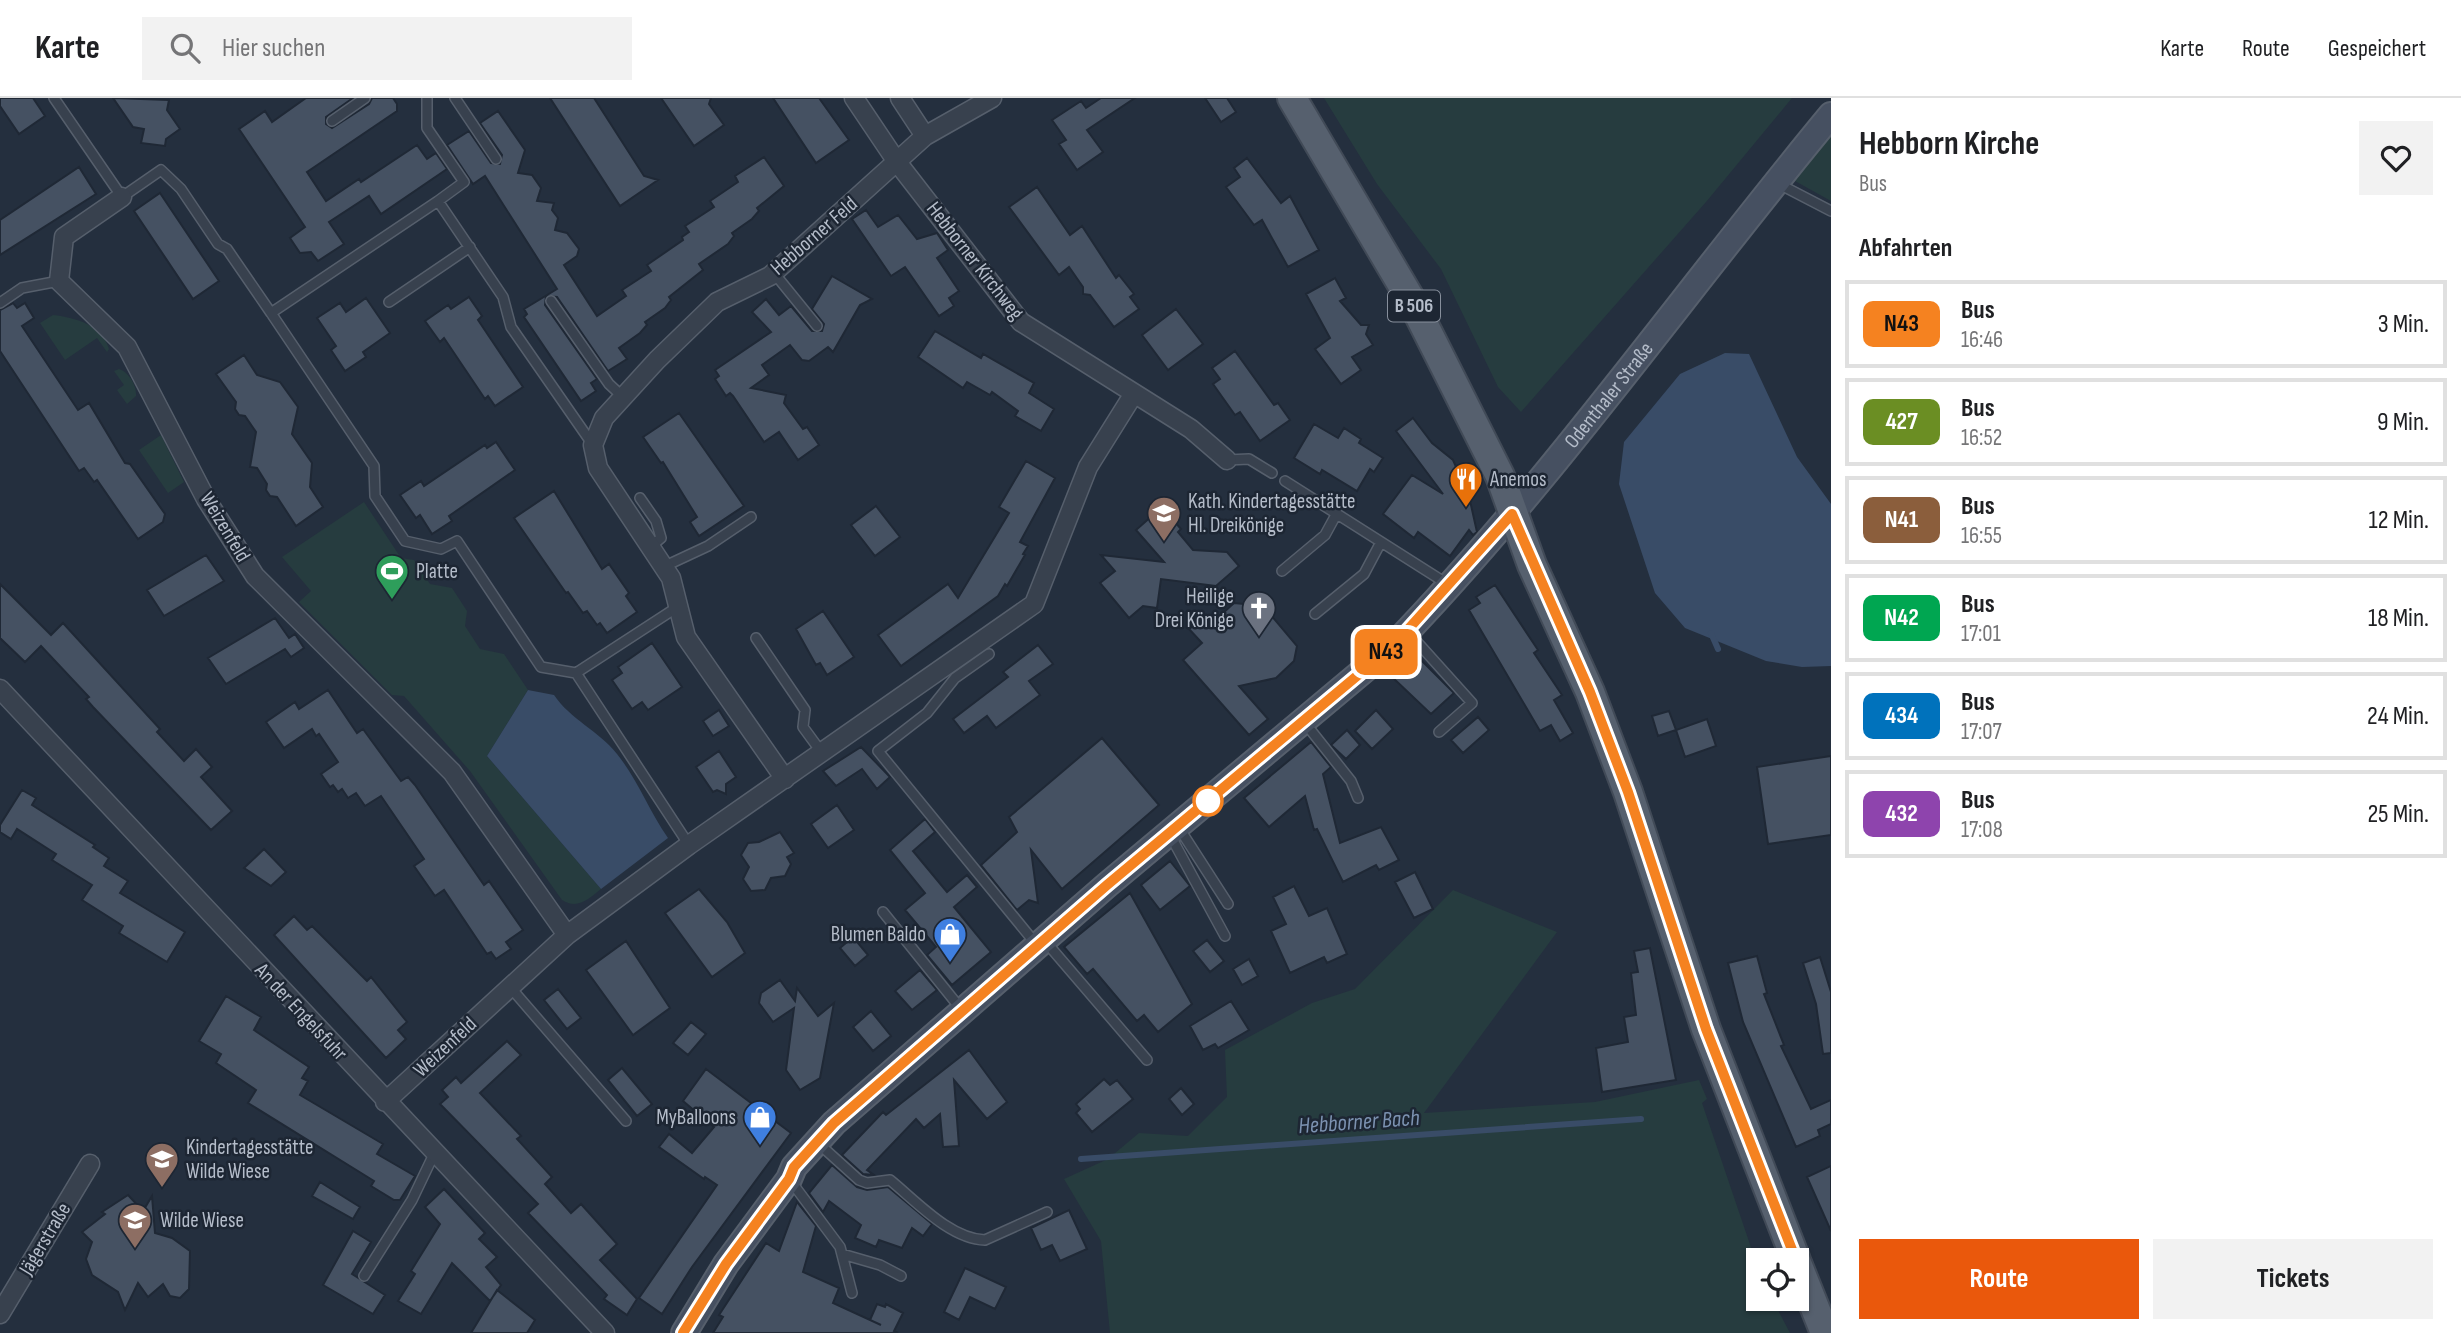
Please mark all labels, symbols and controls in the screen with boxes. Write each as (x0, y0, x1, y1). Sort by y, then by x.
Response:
search box (142, 17, 632, 80)
text: Karte (35, 28, 100, 68)
icon: search (166, 29, 204, 67)
text: Hier suchen (222, 33, 325, 64)
text: Karte (2160, 34, 2204, 63)
text: Route (2242, 34, 2290, 63)
text: Gespeichert (2328, 34, 2426, 63)
button: heart (2359, 121, 2433, 195)
text: Hebborn Kirche (1859, 124, 2039, 164)
text: Bus (1859, 170, 1887, 198)
street label: Hebborner Feld (765, 192, 863, 280)
street label: Hebborner Kirchweg (921, 197, 1029, 325)
text: Abfahrten (1859, 233, 1952, 264)
road number: B 506 (1388, 290, 1440, 322)
text: Bus (1961, 295, 1995, 326)
text: N43 (1884, 309, 1919, 338)
text: 3 Min. (2378, 309, 2429, 340)
text: 16:46 (1961, 326, 2003, 354)
street label: Odenthaler Straße (1559, 337, 1658, 453)
text: Bus (1961, 393, 1995, 424)
text: 427 (1885, 407, 1918, 436)
text: 9 Min. (2377, 407, 2429, 438)
text: 16:52 (1961, 424, 2002, 452)
restaurant icon: Anemos (1447, 460, 1485, 509)
place label: Anemos (1489, 467, 1547, 492)
street label: Weizenfeld (194, 488, 256, 566)
place label: Kath. Kindertagesstätte Hl. Dreikönige (1188, 489, 1356, 538)
text: Bus (1961, 491, 1995, 522)
school or university icon: Kath. Kindertagesstätte Hl. Dreikönige (1145, 494, 1183, 543)
text: N41 (1885, 505, 1918, 534)
text: 12 Min. (2368, 505, 2429, 536)
text: 16:55 (1961, 522, 2002, 550)
sports icon: Platte (373, 552, 411, 601)
place label: Platte (416, 559, 458, 584)
place label: Heilige Drei Könige (1155, 584, 1234, 633)
church icon: Heilige Drei Könige (1240, 589, 1278, 638)
text: Bus (1961, 589, 1995, 620)
text: N42 (1884, 603, 1919, 632)
text: 18 Min. (2368, 603, 2429, 634)
text: 17:01 (1961, 620, 2001, 648)
line badge: N43 (1346, 629, 1426, 675)
text: N43 (1369, 637, 1403, 666)
text: Bus (1961, 687, 1995, 718)
text: 434 (1885, 701, 1918, 730)
text: 24 Min. (2367, 701, 2429, 732)
text: 17:07 (1961, 718, 2002, 746)
text: Bus (1961, 785, 1995, 816)
unlabelled marker (1193, 786, 1223, 816)
text: 432 (1885, 799, 1918, 828)
text: 25 Min. (2367, 799, 2429, 830)
text: 17:08 (1961, 816, 2003, 844)
shop icon: Blumen Baldo (931, 915, 969, 964)
place label: Blumen Baldo (831, 922, 926, 947)
street label: An der Engelsfuhr (249, 957, 352, 1066)
street label: Weizenfeld (408, 1012, 482, 1082)
shop icon: MyBalloons (741, 1098, 779, 1147)
water label: Hebborner Bach (1297, 1104, 1421, 1140)
place label: MyBalloons (656, 1105, 736, 1130)
place label: Kindertagesstätte Wilde Wiese (186, 1135, 313, 1184)
school or university icon: Kindertagesstätte Wilde Wiese (143, 1140, 181, 1189)
street label: Jägerstraße (13, 1198, 76, 1281)
school or university icon: Wilde Wiese (116, 1201, 154, 1250)
place label: Wilde Wiese (160, 1208, 244, 1233)
button: Route (1859, 1239, 2139, 1319)
button: Tickets (2153, 1239, 2433, 1319)
map controls (1746, 1248, 1809, 1311)
button: locate (1746, 1248, 1809, 1311)

